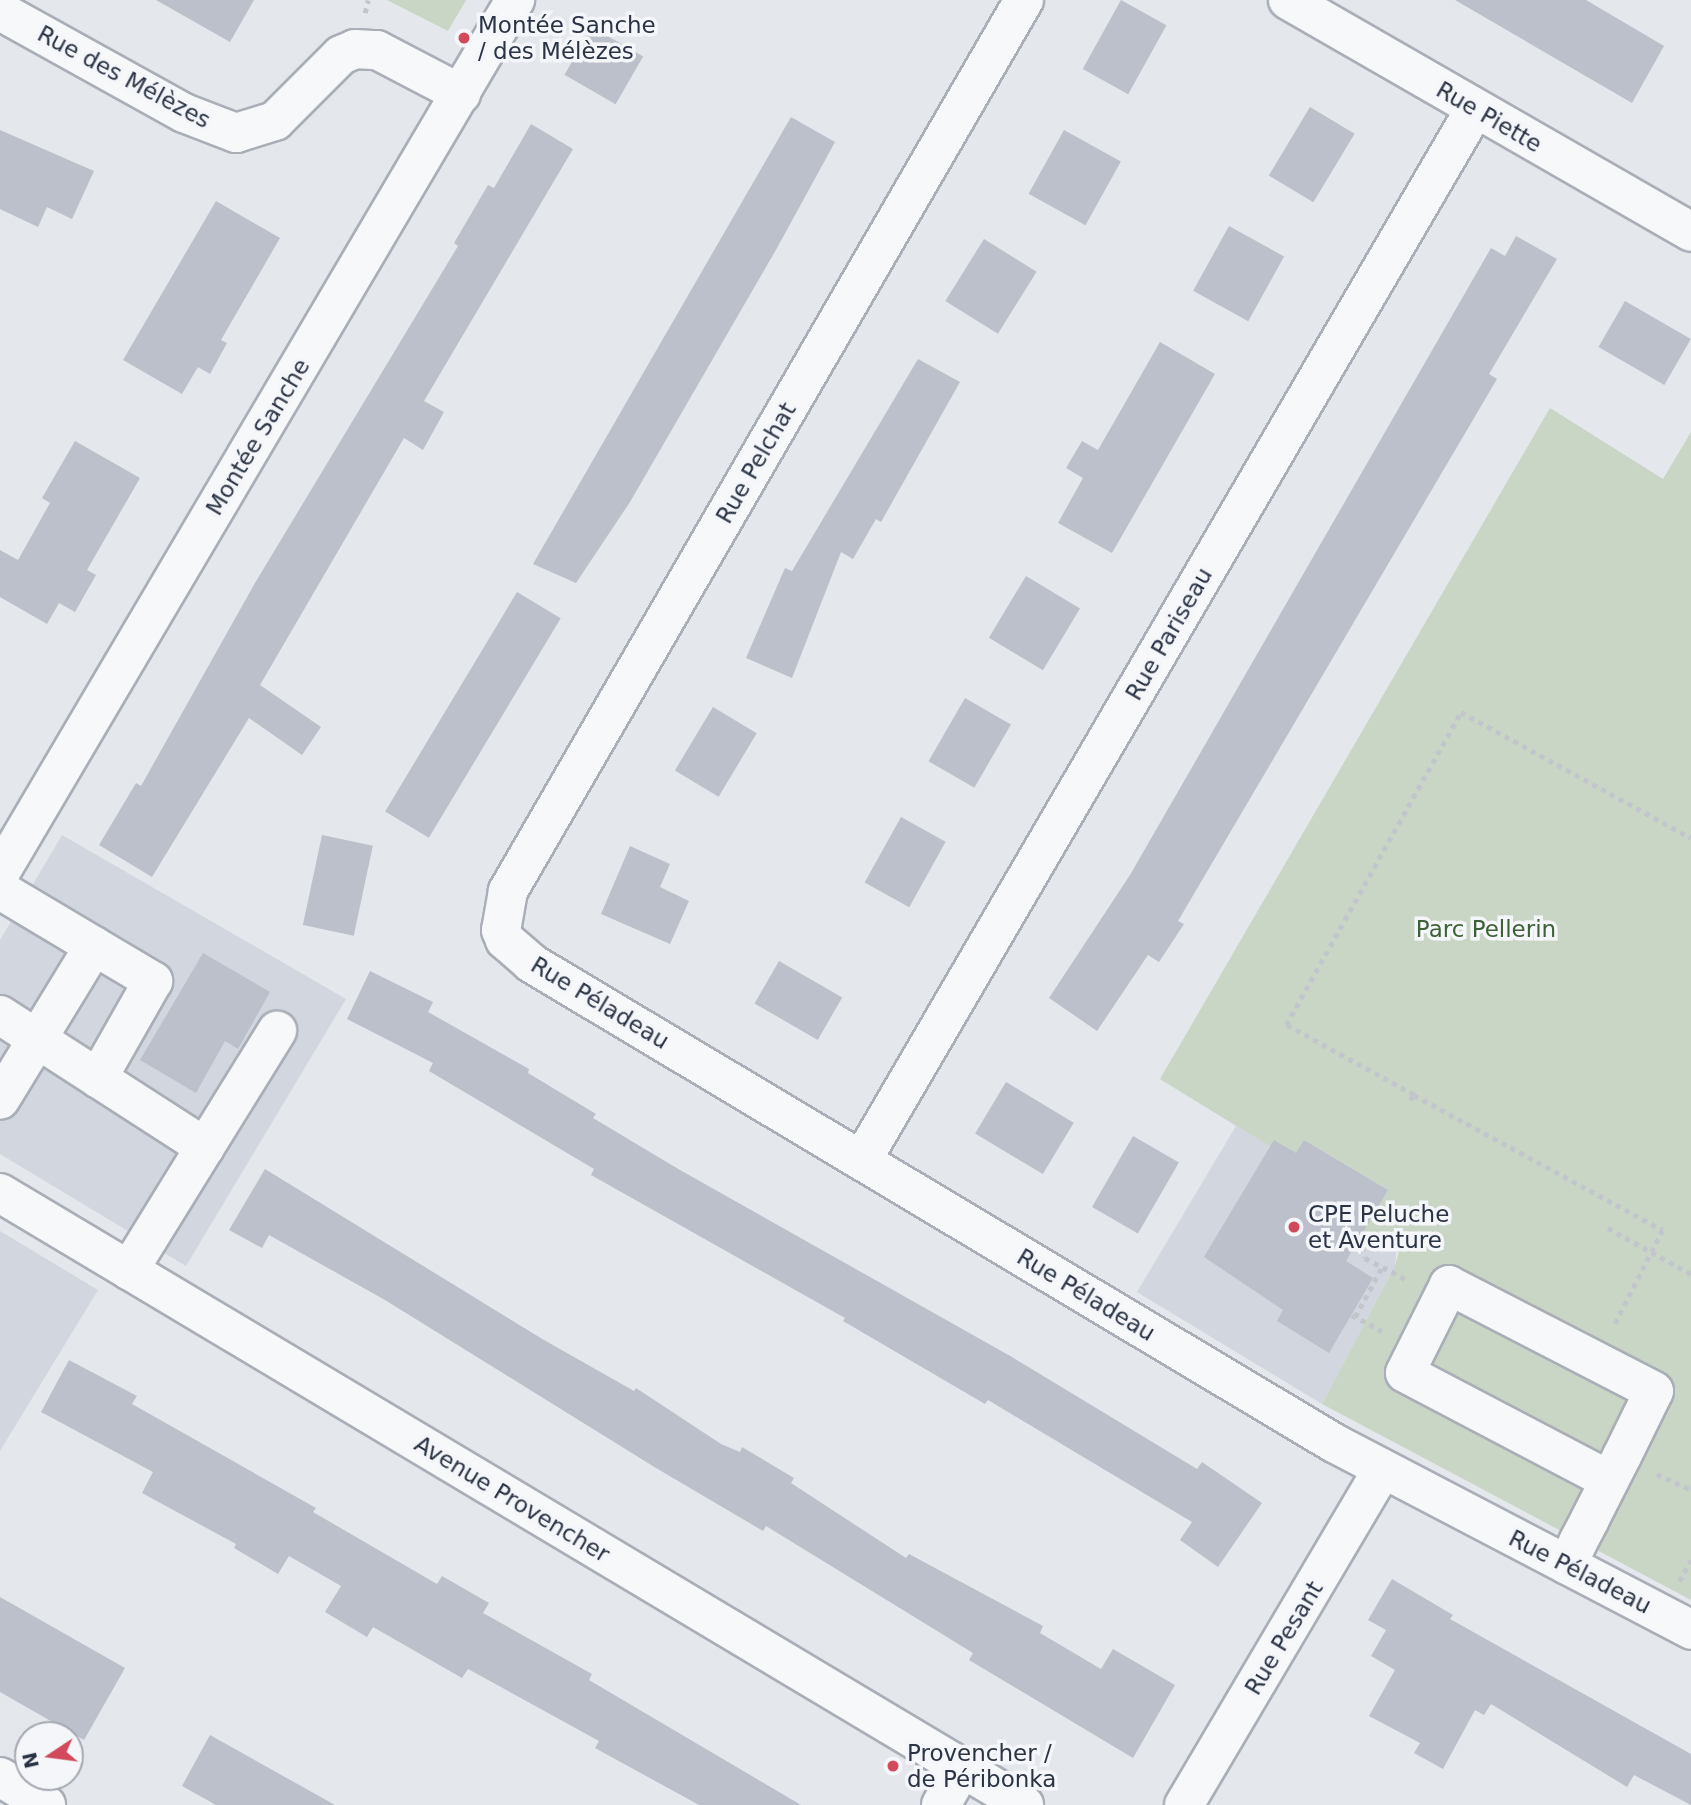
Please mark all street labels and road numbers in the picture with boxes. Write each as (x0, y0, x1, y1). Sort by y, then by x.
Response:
street label: Rue des Mélèzes (33, 20, 215, 134)
street label: Rue Piette (1431, 76, 1547, 158)
street label: Montée Sanche (200, 354, 316, 520)
street label: Rue Pelchat (710, 398, 802, 528)
street label: Rue Pariseau (1120, 563, 1218, 705)
street label: Rue Péladeau (526, 951, 674, 1055)
street label: Rue Péladeau (1012, 1243, 1160, 1347)
street label: Avenue Provencher (410, 1430, 614, 1568)
street label: Rue Péladeau (1504, 1524, 1656, 1620)
street label: Rue Pesant (1239, 1576, 1329, 1700)

